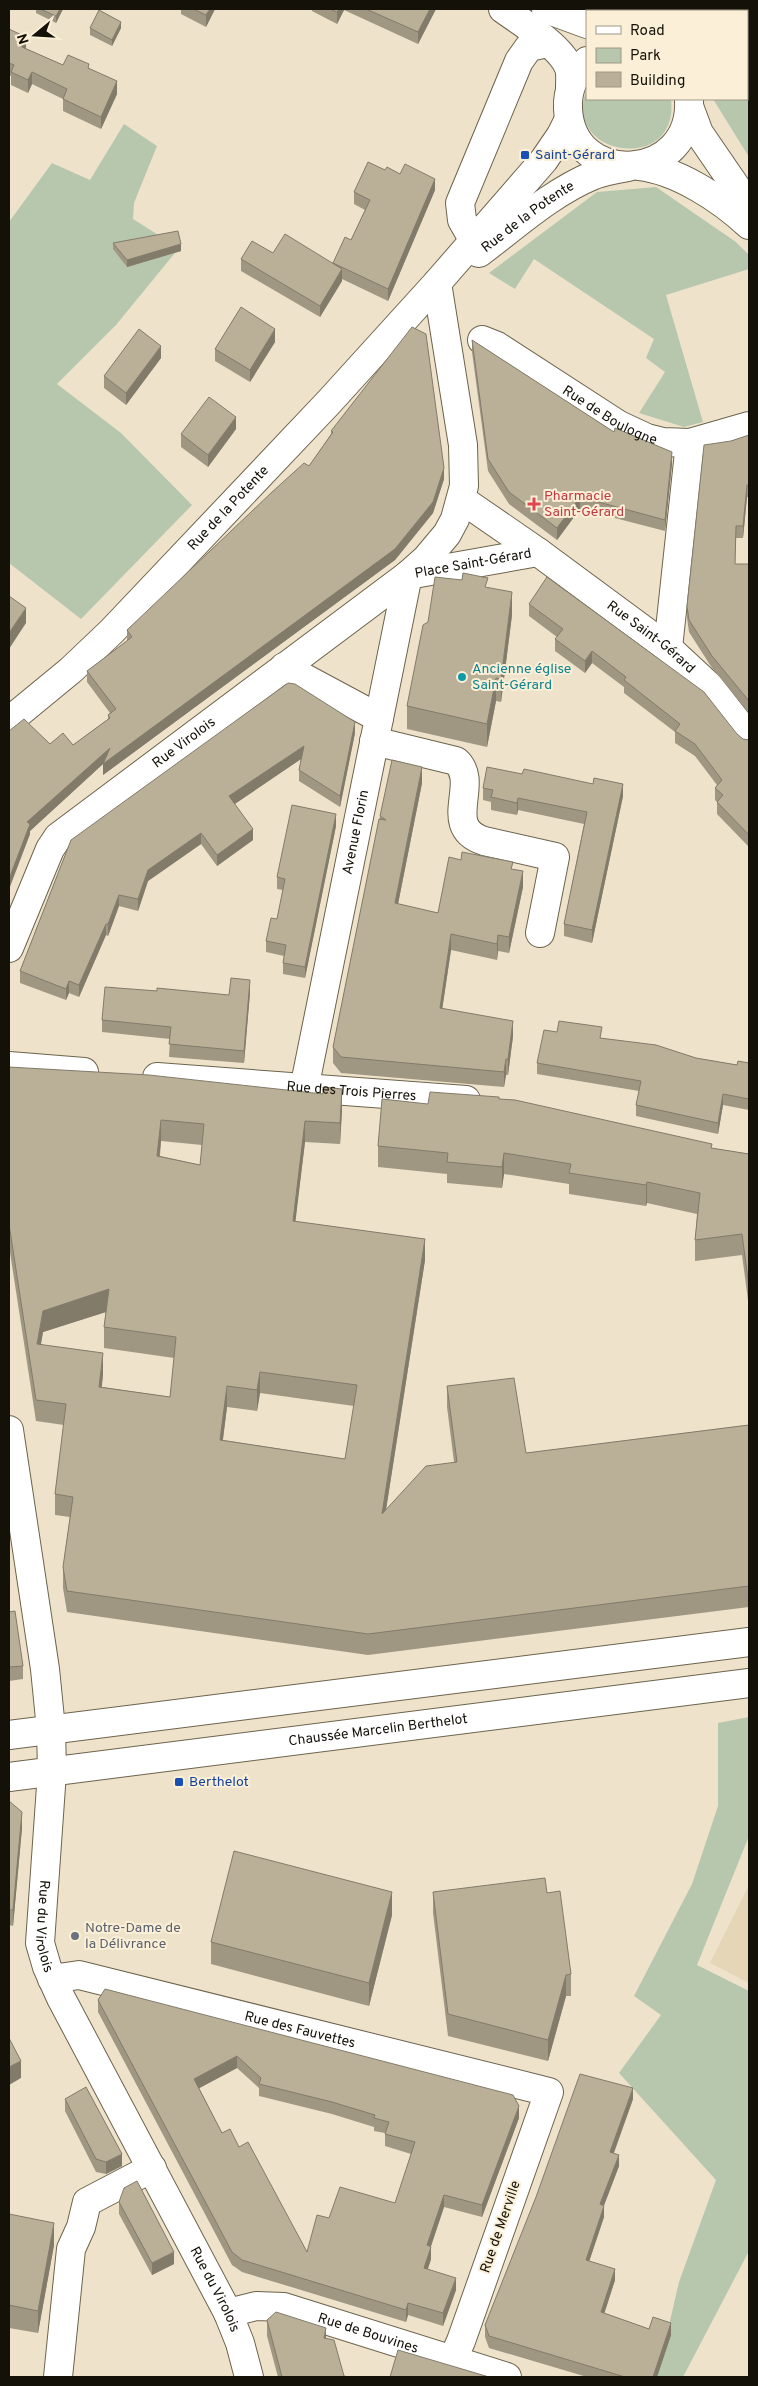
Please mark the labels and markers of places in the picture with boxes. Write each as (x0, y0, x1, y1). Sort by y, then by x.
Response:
place label: Saint-Gérard (535, 147, 615, 164)
marker: Saint-Gérard (519, 149, 531, 161)
place label: Pharmacie Saint-Gérard (544, 488, 624, 521)
marker: Pharmacie Saint-Gérard (528, 498, 540, 510)
place label: Ancienne église Saint-Gérard (472, 661, 571, 694)
marker: Ancienne église Saint-Gérard (456, 671, 468, 683)
place label: Berthelot (189, 1774, 249, 1791)
marker: Berthelot (173, 1776, 185, 1788)
place label: Notre-Dame de la Délivrance (85, 1920, 181, 1953)
marker: Notre-Dame de la Délivrance (69, 1930, 81, 1942)

